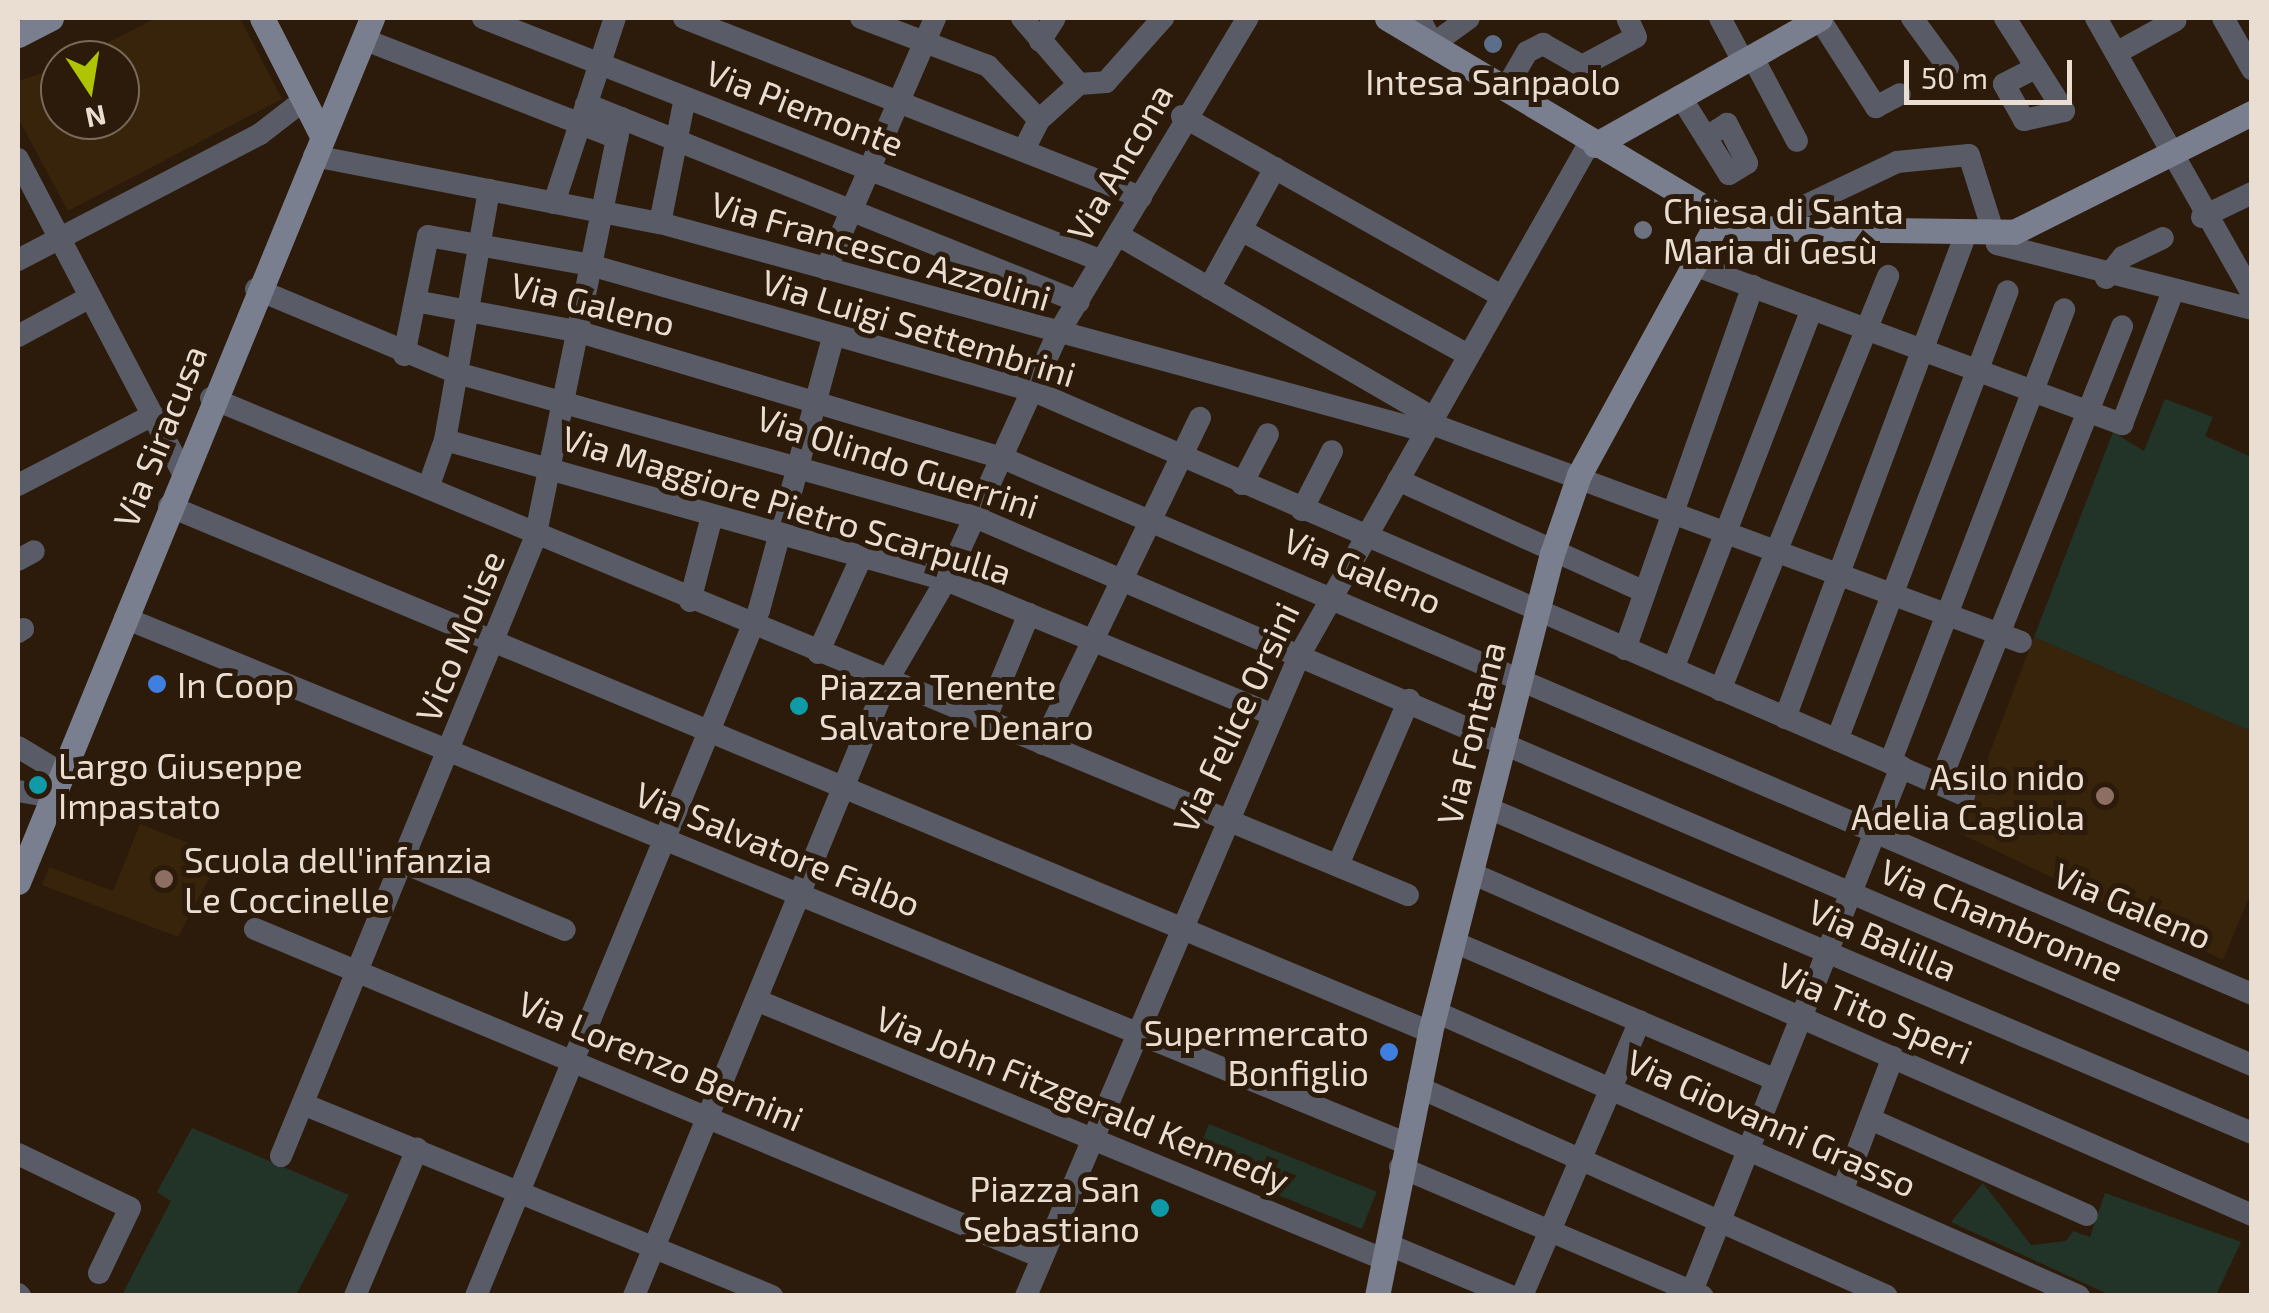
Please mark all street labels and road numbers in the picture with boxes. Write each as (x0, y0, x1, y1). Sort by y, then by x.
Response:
street label: Via Piemonte (700, 50, 910, 164)
street label: Via Ancona (1057, 76, 1181, 248)
street label: Via Francesco Azzolini (706, 181, 1056, 319)
street label: Via Luigi Settembrini (757, 259, 1081, 395)
street label: Via Galeno (507, 262, 679, 344)
street label: Via Siracusa (103, 339, 215, 533)
street label: Via Olindo Guerrini (752, 396, 1044, 526)
street label: Via Maggiore Pietro Scarpulla (557, 416, 1017, 592)
street label: Via Galeno (1278, 518, 1448, 622)
street label: Vico Molise (406, 544, 512, 728)
street label: Via Felice Orsini (1163, 595, 1307, 839)
street label: Via Fontana (1427, 637, 1513, 829)
street label: Via Salvatore Falbo (629, 772, 927, 924)
street label: Via Chambronne (1874, 849, 2130, 989)
street label: Via Galeno (2048, 853, 2218, 957)
street label: Via Balilla (1803, 889, 1963, 989)
street label: Via Tito Speri (1771, 952, 1979, 1072)
street label: Via Lorenzo Bernini (512, 981, 810, 1139)
street label: Via John Fitzgerald Kennedy (870, 996, 1296, 1200)
street label: Via Giovanni Grasso (1621, 1039, 1923, 1205)

